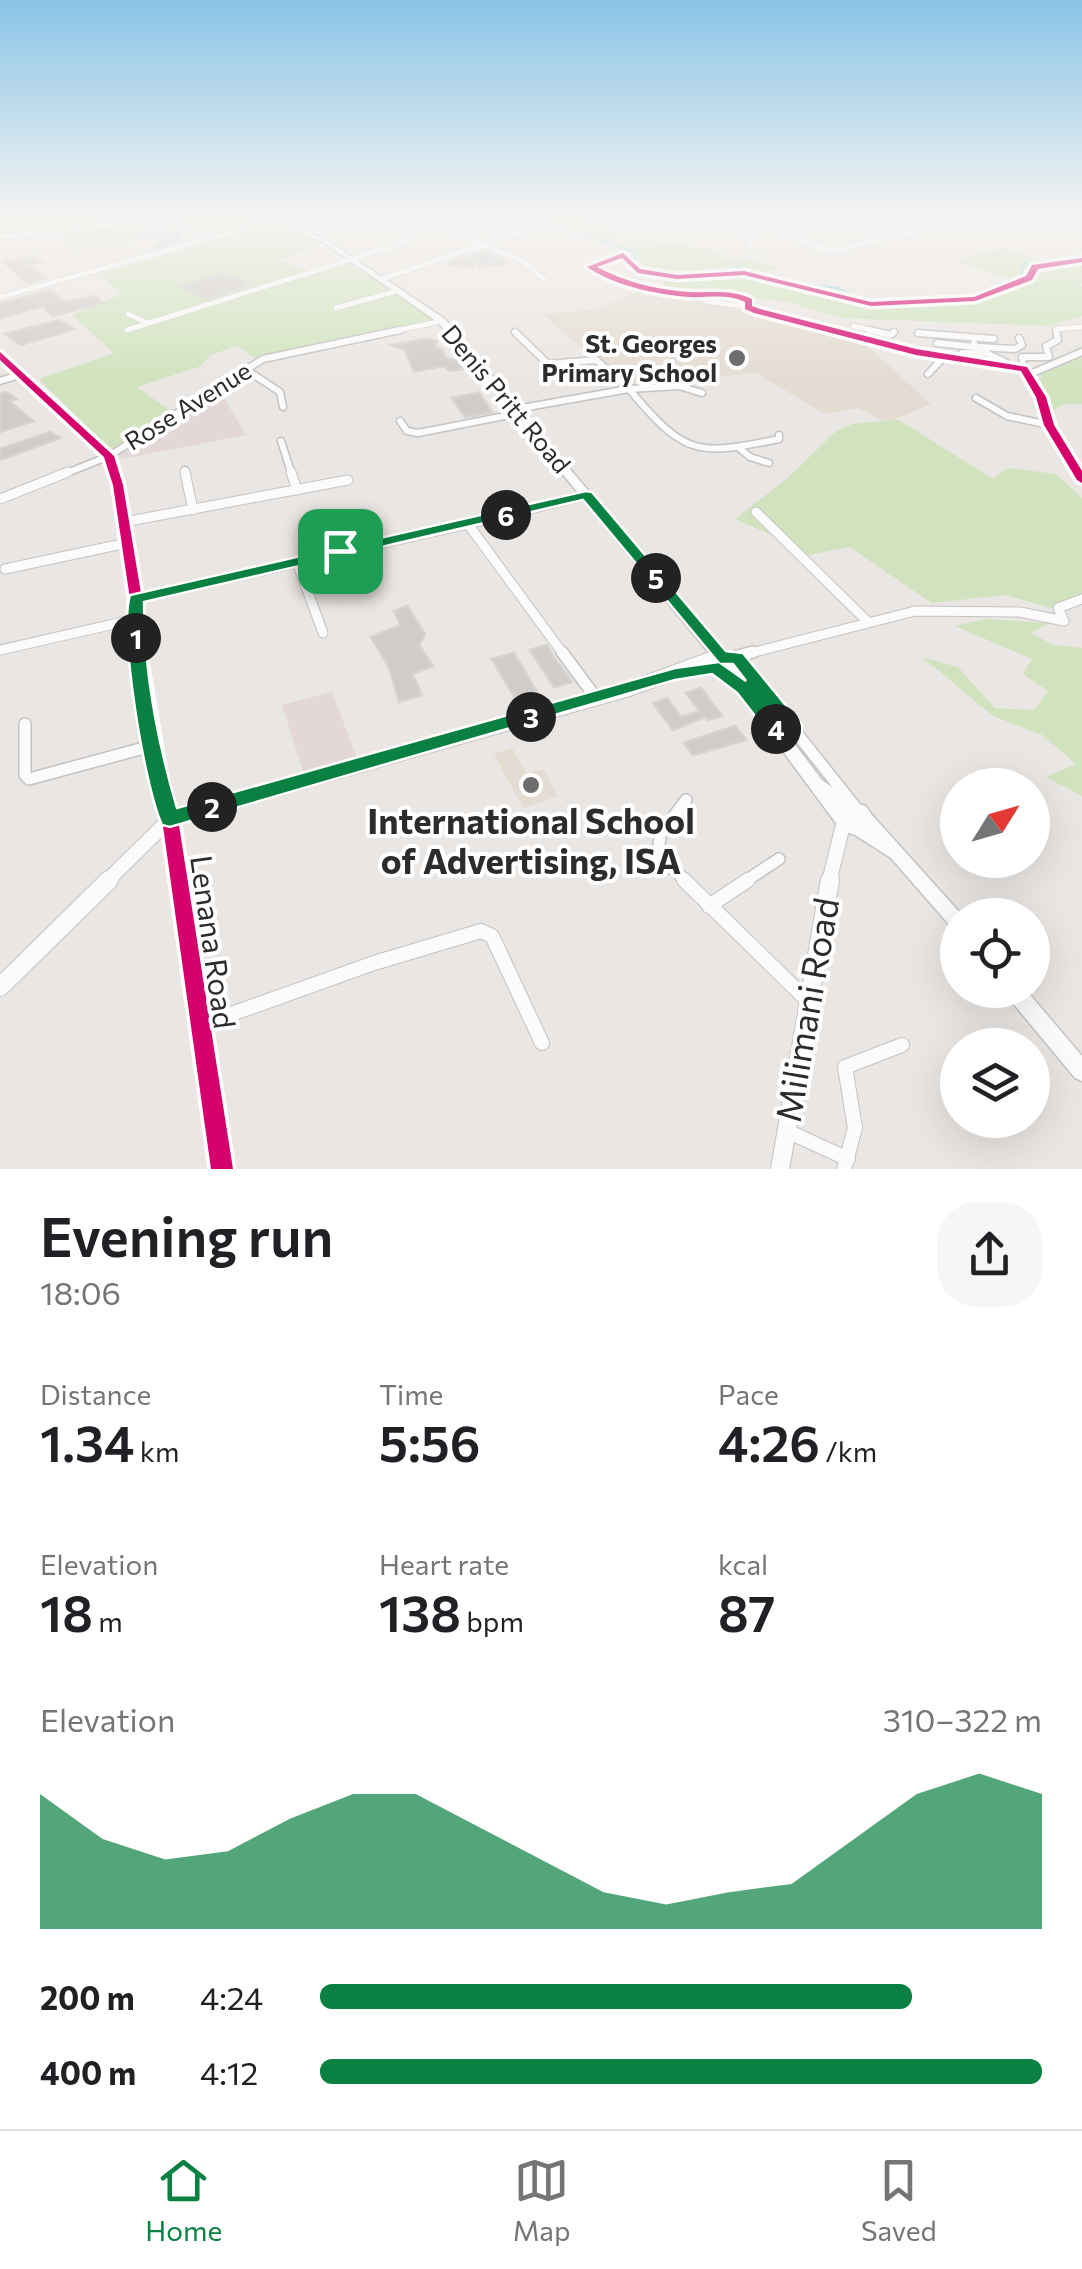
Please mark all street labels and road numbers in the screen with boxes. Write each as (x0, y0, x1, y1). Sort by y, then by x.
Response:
street label: Denis Pritt Road (436, 318, 577, 479)
street label: Rose Avenue (119, 354, 256, 456)
street label: Lenana Road (184, 853, 245, 1031)
street label: Milimani Road (765, 894, 846, 1125)

